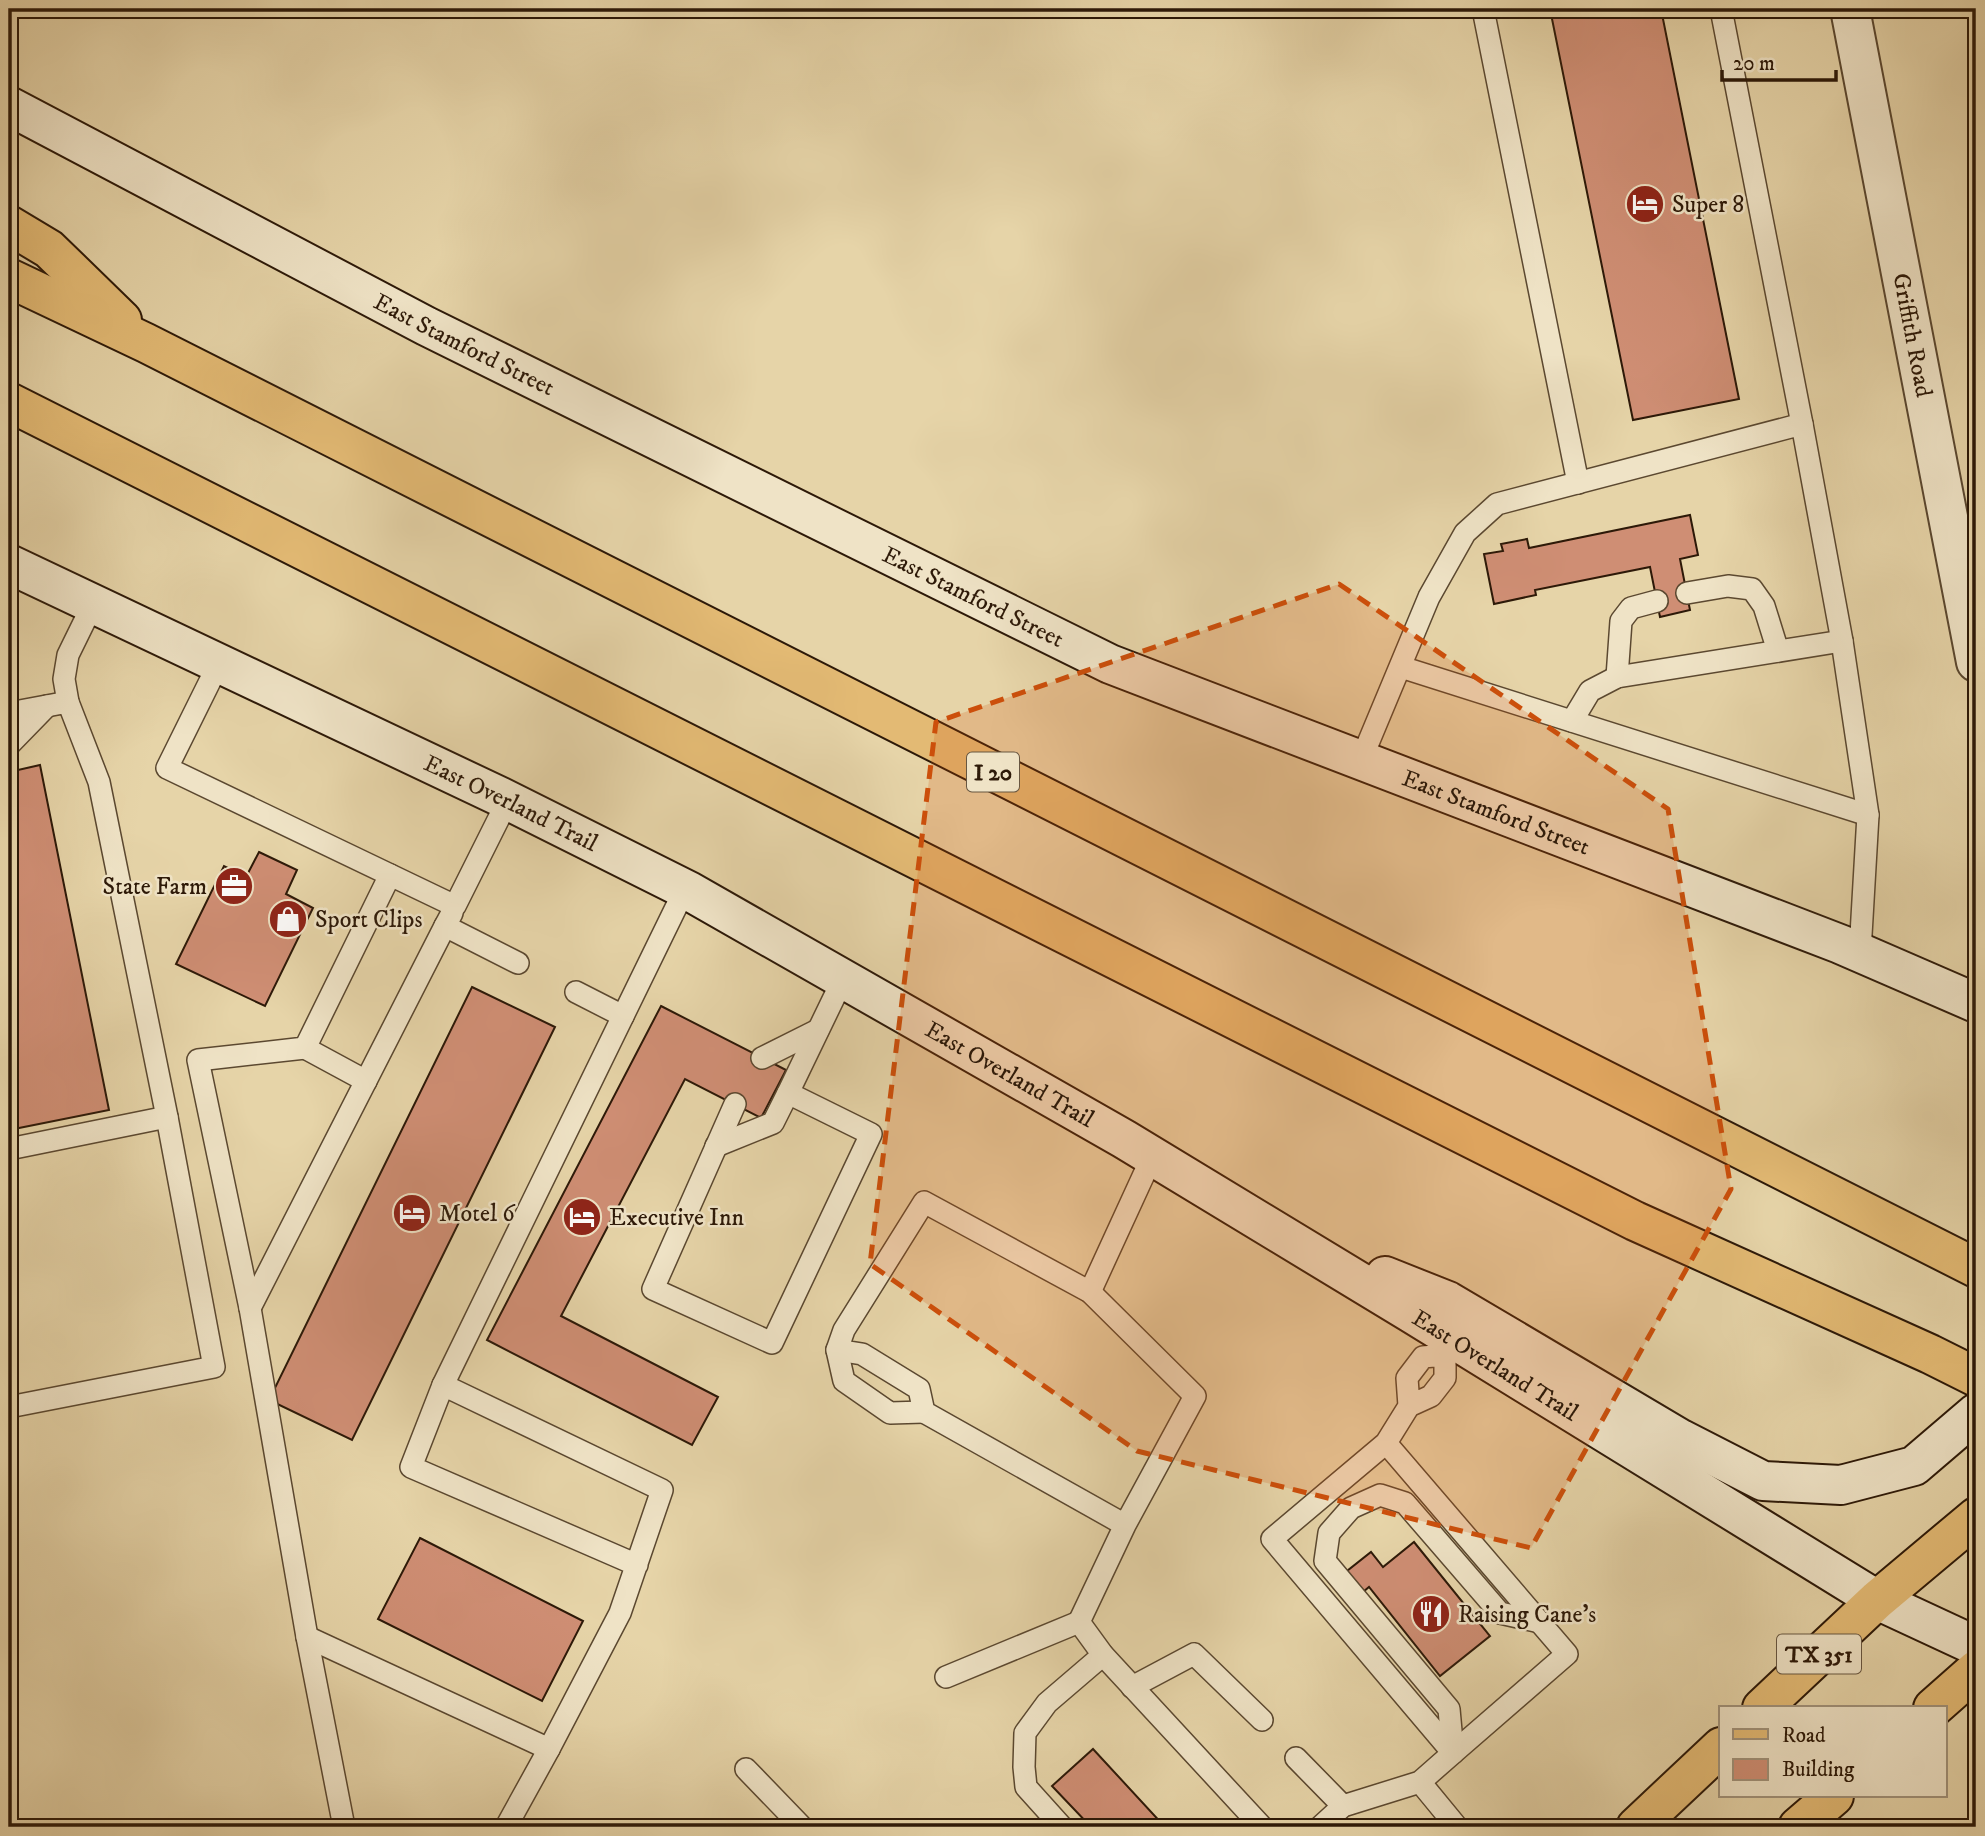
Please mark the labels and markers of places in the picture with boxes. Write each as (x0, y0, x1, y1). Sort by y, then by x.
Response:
hotel icon: Super 8 (1624, 183, 1666, 225)
place label: Super 8 (1672, 190, 1744, 220)
office icon: State Farm (213, 865, 255, 907)
place label: State Farm (103, 872, 207, 902)
shop icon: Sport Clips (267, 898, 309, 940)
place label: Sport Clips (315, 905, 422, 935)
hotel icon: Motel 6 (391, 1192, 433, 1234)
hotel icon: Executive Inn (561, 1196, 603, 1238)
place label: Motel 6 (439, 1199, 516, 1229)
place label: Executive Inn (609, 1203, 744, 1233)
restaurant icon: Raising Cane's (1410, 1593, 1452, 1635)
place label: Raising Cane's (1458, 1600, 1596, 1630)

